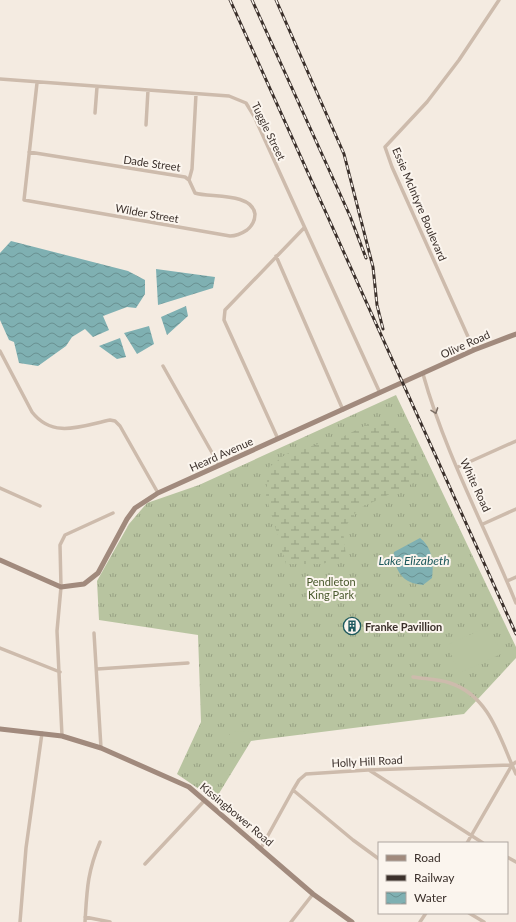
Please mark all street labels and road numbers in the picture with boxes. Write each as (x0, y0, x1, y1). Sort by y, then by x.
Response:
street label: Tuggle Street (249, 100, 289, 162)
street label: Essie McIntyre Boulevard (390, 145, 450, 263)
street label: Dade Street (123, 153, 181, 173)
street label: Wilder Street (114, 201, 180, 225)
street label: Olive Road (438, 327, 492, 361)
street label: Heard Avenue (187, 434, 255, 474)
street label: White Road (458, 456, 494, 514)
street label: Holly Hill Road (331, 753, 403, 769)
street label: Kissingbower Road (198, 780, 276, 848)

